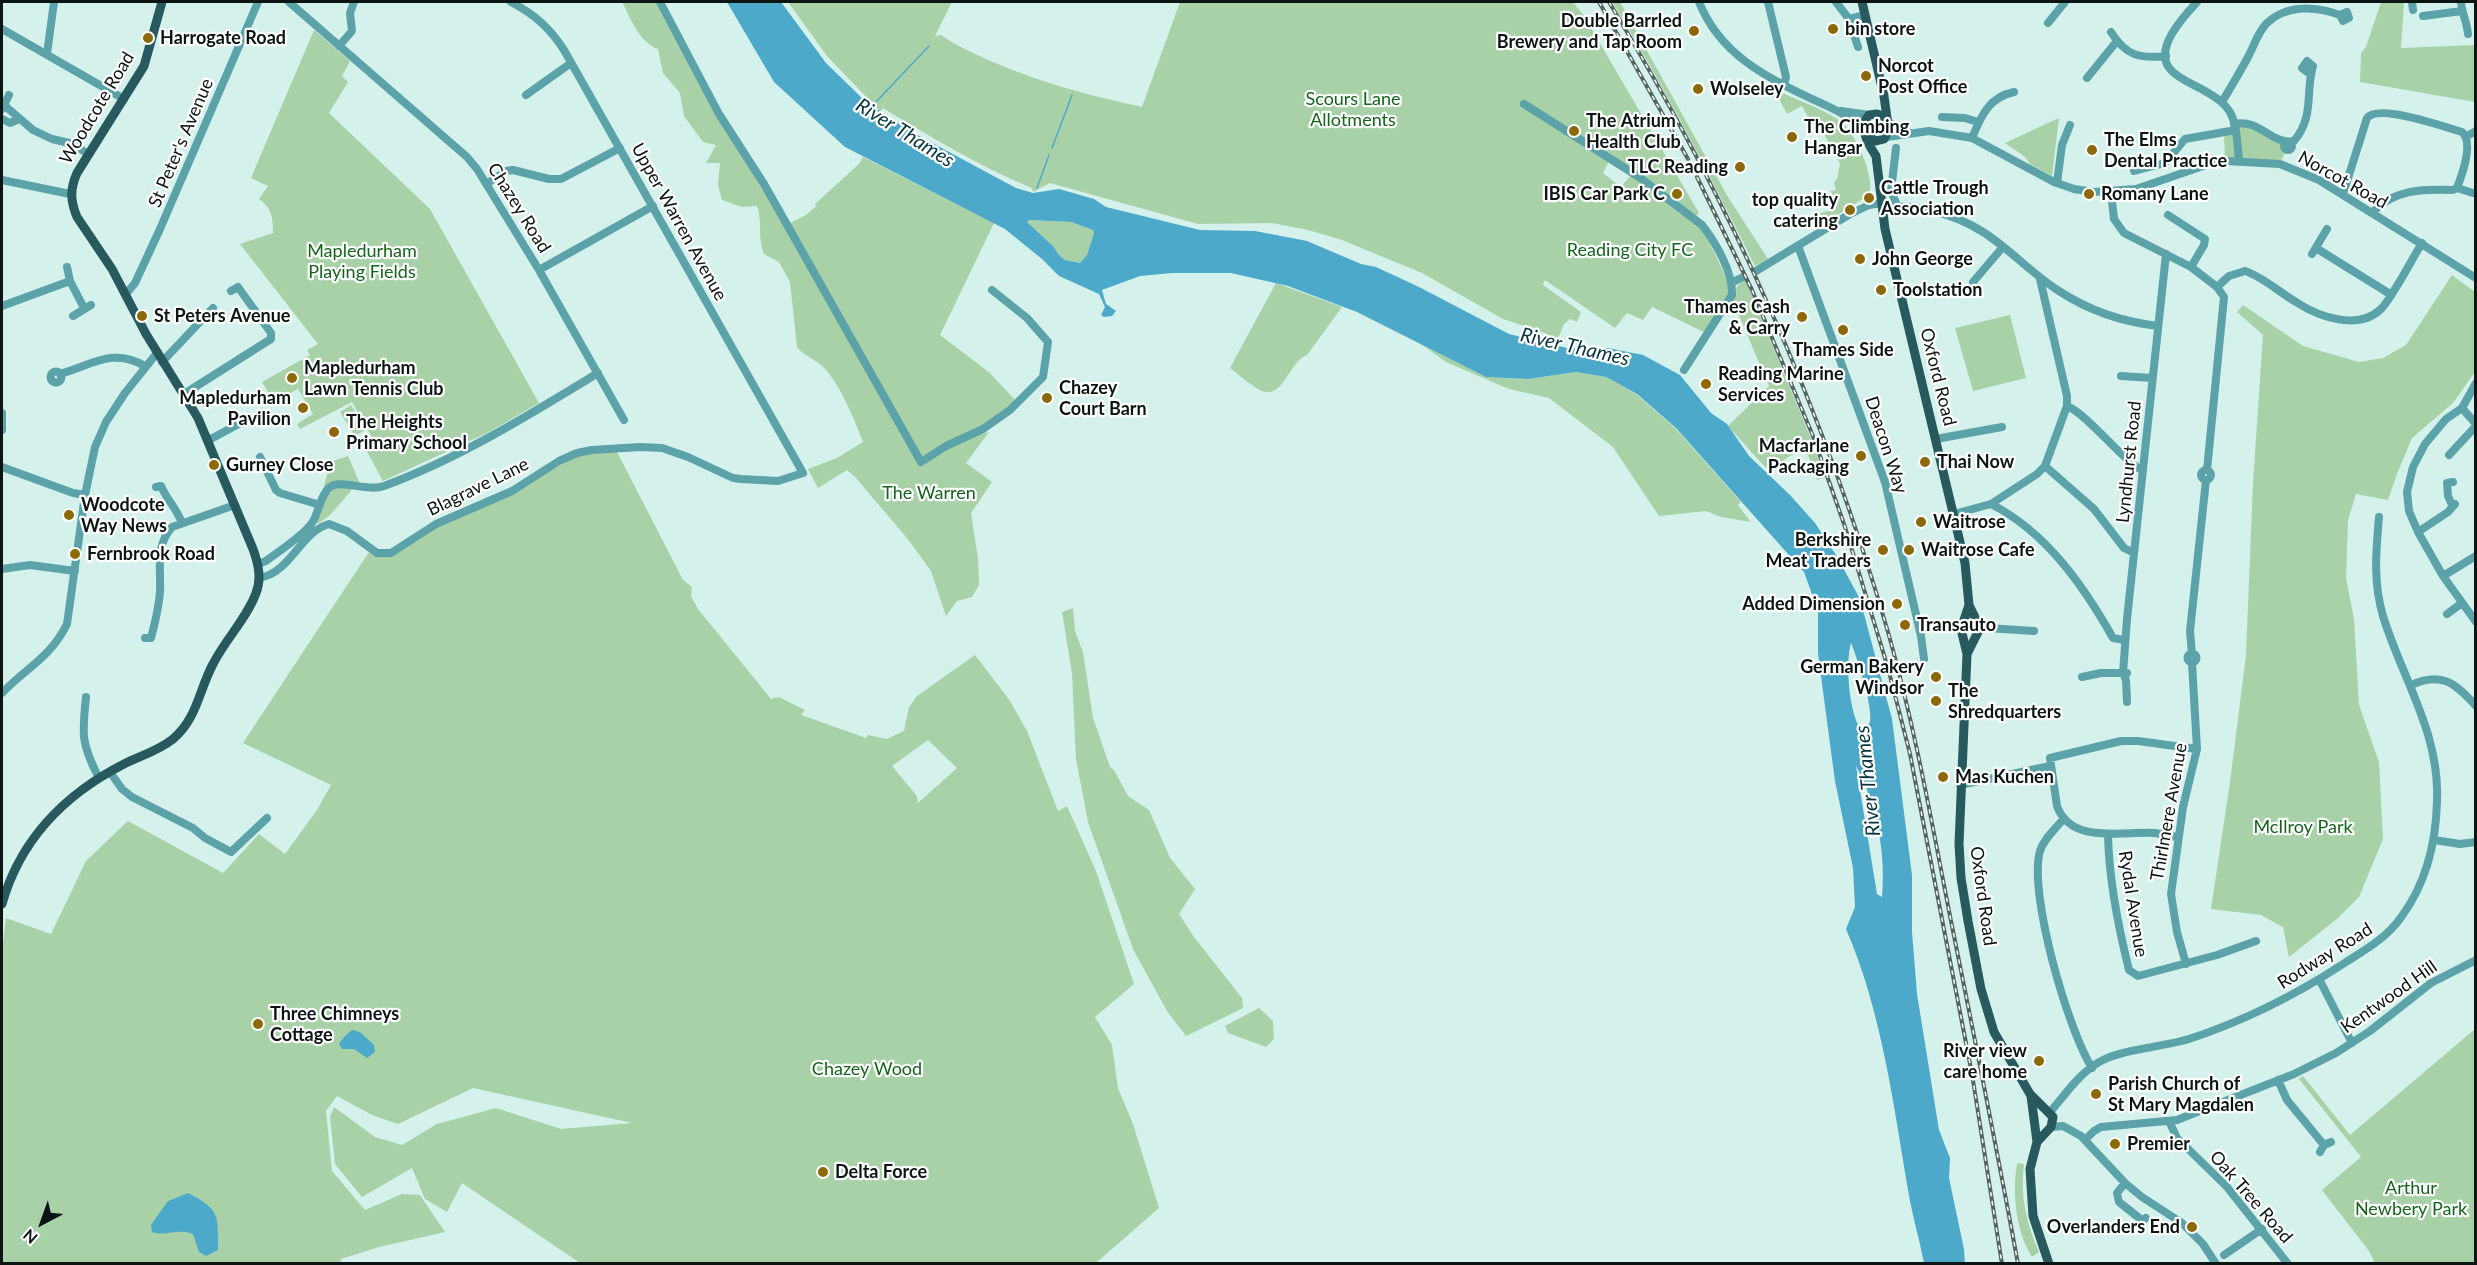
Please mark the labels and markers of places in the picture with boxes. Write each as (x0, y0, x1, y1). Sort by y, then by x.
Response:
place label: Double Barrled Brewery and Tap Room (1497, 10, 1682, 52)
place label: bin store (1845, 18, 1915, 40)
marker: bin store (1826, 22, 1840, 36)
marker: Double Barrled Brewery and Tap Room (1687, 24, 1701, 38)
place label: Harrogate Road (160, 27, 286, 49)
marker: Harrogate Road (141, 31, 155, 45)
place label: Norcot Post Office (1878, 55, 1967, 98)
marker: Norcot Post Office (1859, 69, 1873, 83)
place label: Wolseley (1710, 78, 1783, 100)
marker: Wolseley (1691, 82, 1705, 96)
place label: The Atrium Health Club (1586, 110, 1681, 152)
place label: The Climbing Hangar (1804, 116, 1909, 158)
marker: The Atrium Health Club (1567, 124, 1581, 138)
place label: The Elms Dental Practice (2104, 129, 2227, 172)
marker: The Climbing Hangar (1785, 130, 1799, 144)
marker: The Elms Dental Practice (2085, 143, 2099, 157)
place label: TLC Reading (1628, 156, 1728, 178)
marker: TLC Reading (1733, 160, 1747, 174)
place label: Cattle Trough Association (1881, 177, 1989, 219)
place label: IBIS Car Park C (1543, 183, 1665, 205)
place label: Romany Lane (2101, 183, 2209, 205)
marker: IBIS Car Park C (1670, 187, 1684, 201)
marker: Romany Lane (2082, 187, 2096, 201)
place label: top quality catering (1752, 189, 1838, 232)
marker: Cattle Trough Association (1862, 191, 1876, 205)
marker: top quality catering (1843, 203, 1857, 217)
place label: John George (1872, 248, 1973, 270)
marker: John George (1853, 252, 1867, 266)
place label: Toolstation (1893, 279, 1982, 301)
marker: Toolstation (1874, 283, 1888, 297)
place label: Thames Cash & Carry (1684, 296, 1790, 338)
place label: St Peters Avenue (154, 305, 290, 327)
marker: St Peters Avenue (135, 309, 149, 323)
marker: Thames Cash & Carry (1795, 310, 1809, 324)
marker: Thames Side (1836, 323, 1850, 337)
place label: Thames Side (1792, 339, 1894, 361)
place label: Mapledurham Lawn Tennis Club (304, 357, 444, 400)
place label: Reading Marine Services (1718, 363, 1843, 406)
marker: Mapledurham Lawn Tennis Club (285, 371, 299, 385)
place label: Chazey Court Barn (1059, 377, 1147, 420)
marker: Reading Marine Services (1699, 377, 1713, 391)
place label: Mapledurham Pavilion (179, 387, 291, 430)
marker: Chazey Court Barn (1040, 391, 1054, 405)
marker: Mapledurham Pavilion (296, 401, 310, 415)
place label: The Heights Primary School (346, 411, 467, 454)
marker: The Heights Primary School (327, 425, 341, 439)
place label: Macfarlane Packaging (1759, 435, 1849, 478)
marker: Macfarlane Packaging (1854, 449, 1868, 463)
place label: Thai Now (1937, 451, 2014, 473)
place label: Gurney Close (226, 454, 333, 476)
marker: Thai Now (1918, 455, 1932, 469)
marker: Gurney Close (207, 458, 221, 472)
place label: Woodcote Way News (81, 494, 167, 536)
marker: Woodcote Way News (62, 508, 76, 522)
place label: Waitrose (1933, 511, 2006, 533)
marker: Waitrose (1914, 515, 1928, 529)
place label: Berkshire Meat Traders (1765, 529, 1871, 572)
place label: Waitrose Cafe (1921, 539, 2035, 561)
place label: Fernbrook Road (87, 543, 215, 565)
marker: Berkshire Meat Traders (1876, 543, 1890, 557)
marker: Waitrose Cafe (1902, 543, 1916, 557)
marker: Fernbrook Road (68, 547, 82, 561)
place label: Added Dimension (1742, 593, 1885, 615)
marker: Added Dimension (1890, 597, 1904, 611)
place label: Transauto (1917, 614, 1996, 636)
marker: Transauto (1898, 618, 1912, 632)
place label: German Bakery Windsor (1800, 656, 1924, 698)
marker: German Bakery Windsor (1929, 670, 1943, 684)
place label: The Shredquarters (1948, 680, 2061, 722)
marker: The Shredquarters (1929, 694, 1943, 708)
place label: Mas Kuchen (1955, 766, 2054, 788)
marker: Mas Kuchen (1936, 770, 1950, 784)
place label: Three Chimneys Cottage (270, 1003, 399, 1046)
marker: Three Chimneys Cottage (251, 1017, 265, 1031)
place label: River view care home (1943, 1040, 2027, 1082)
marker: River view care home (2032, 1054, 2046, 1068)
place label: Parish Church of St Mary Magdalen (2108, 1073, 2254, 1116)
marker: Parish Church of St Mary Magdalen (2089, 1087, 2103, 1101)
place label: Premier (2127, 1133, 2190, 1155)
marker: Premier (2108, 1137, 2122, 1151)
place label: Delta Force (835, 1161, 927, 1183)
marker: Delta Force (816, 1165, 830, 1179)
place label: Overlanders End (2047, 1216, 2180, 1238)
marker: Overlanders End (2185, 1220, 2199, 1234)

